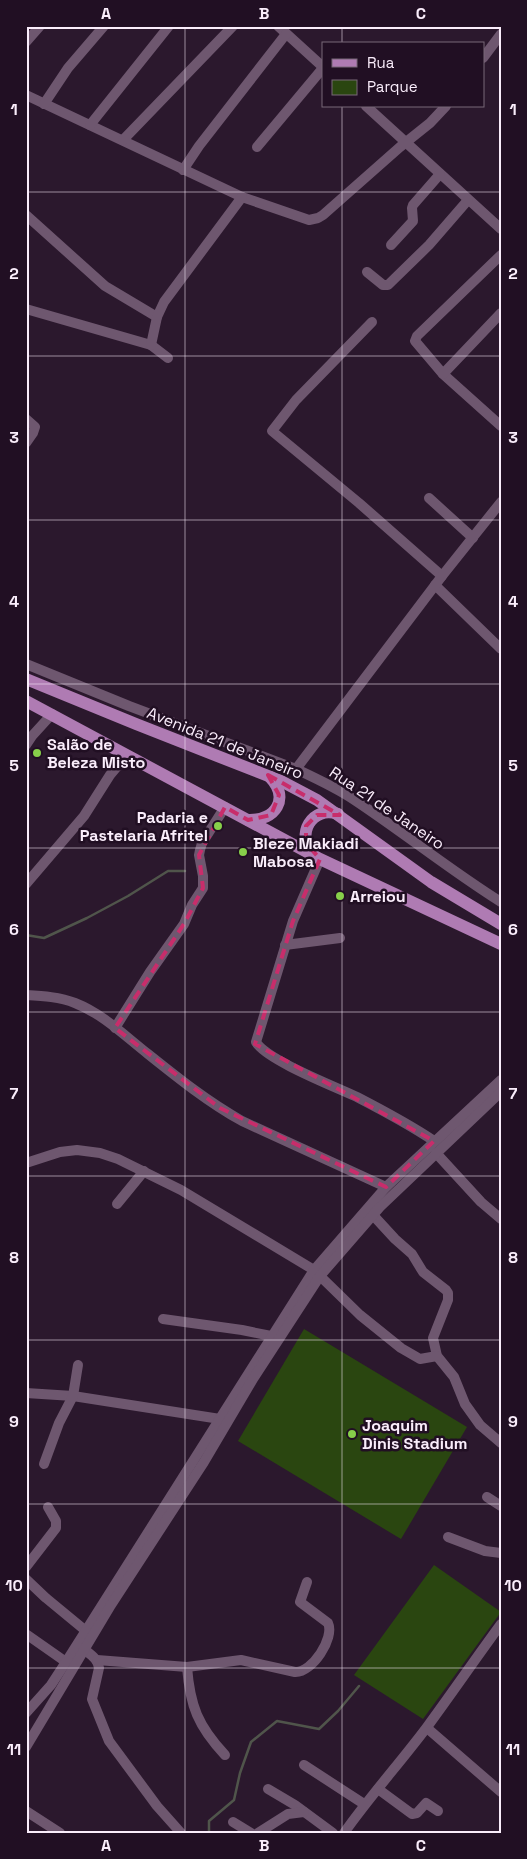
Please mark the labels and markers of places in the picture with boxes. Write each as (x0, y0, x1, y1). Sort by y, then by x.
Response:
place label: Salão de Beleza Misto (47, 734, 145, 773)
marker: Salão de Beleza Misto (31, 747, 43, 759)
place label: Padaria e Pastelaria Afritel (80, 807, 208, 846)
marker: Padaria e Pastelaria Afritel (212, 820, 224, 832)
place label: Bleze Makiadi Mabosa (253, 833, 359, 872)
marker: Bleze Makiadi Mabosa (237, 846, 249, 858)
place label: Arreiou (350, 886, 406, 907)
marker: Arreiou (334, 890, 346, 902)
place label: Joaquim Dinis Stadium (362, 1415, 468, 1454)
marker: Joaquim Dinis Stadium (346, 1428, 358, 1440)

